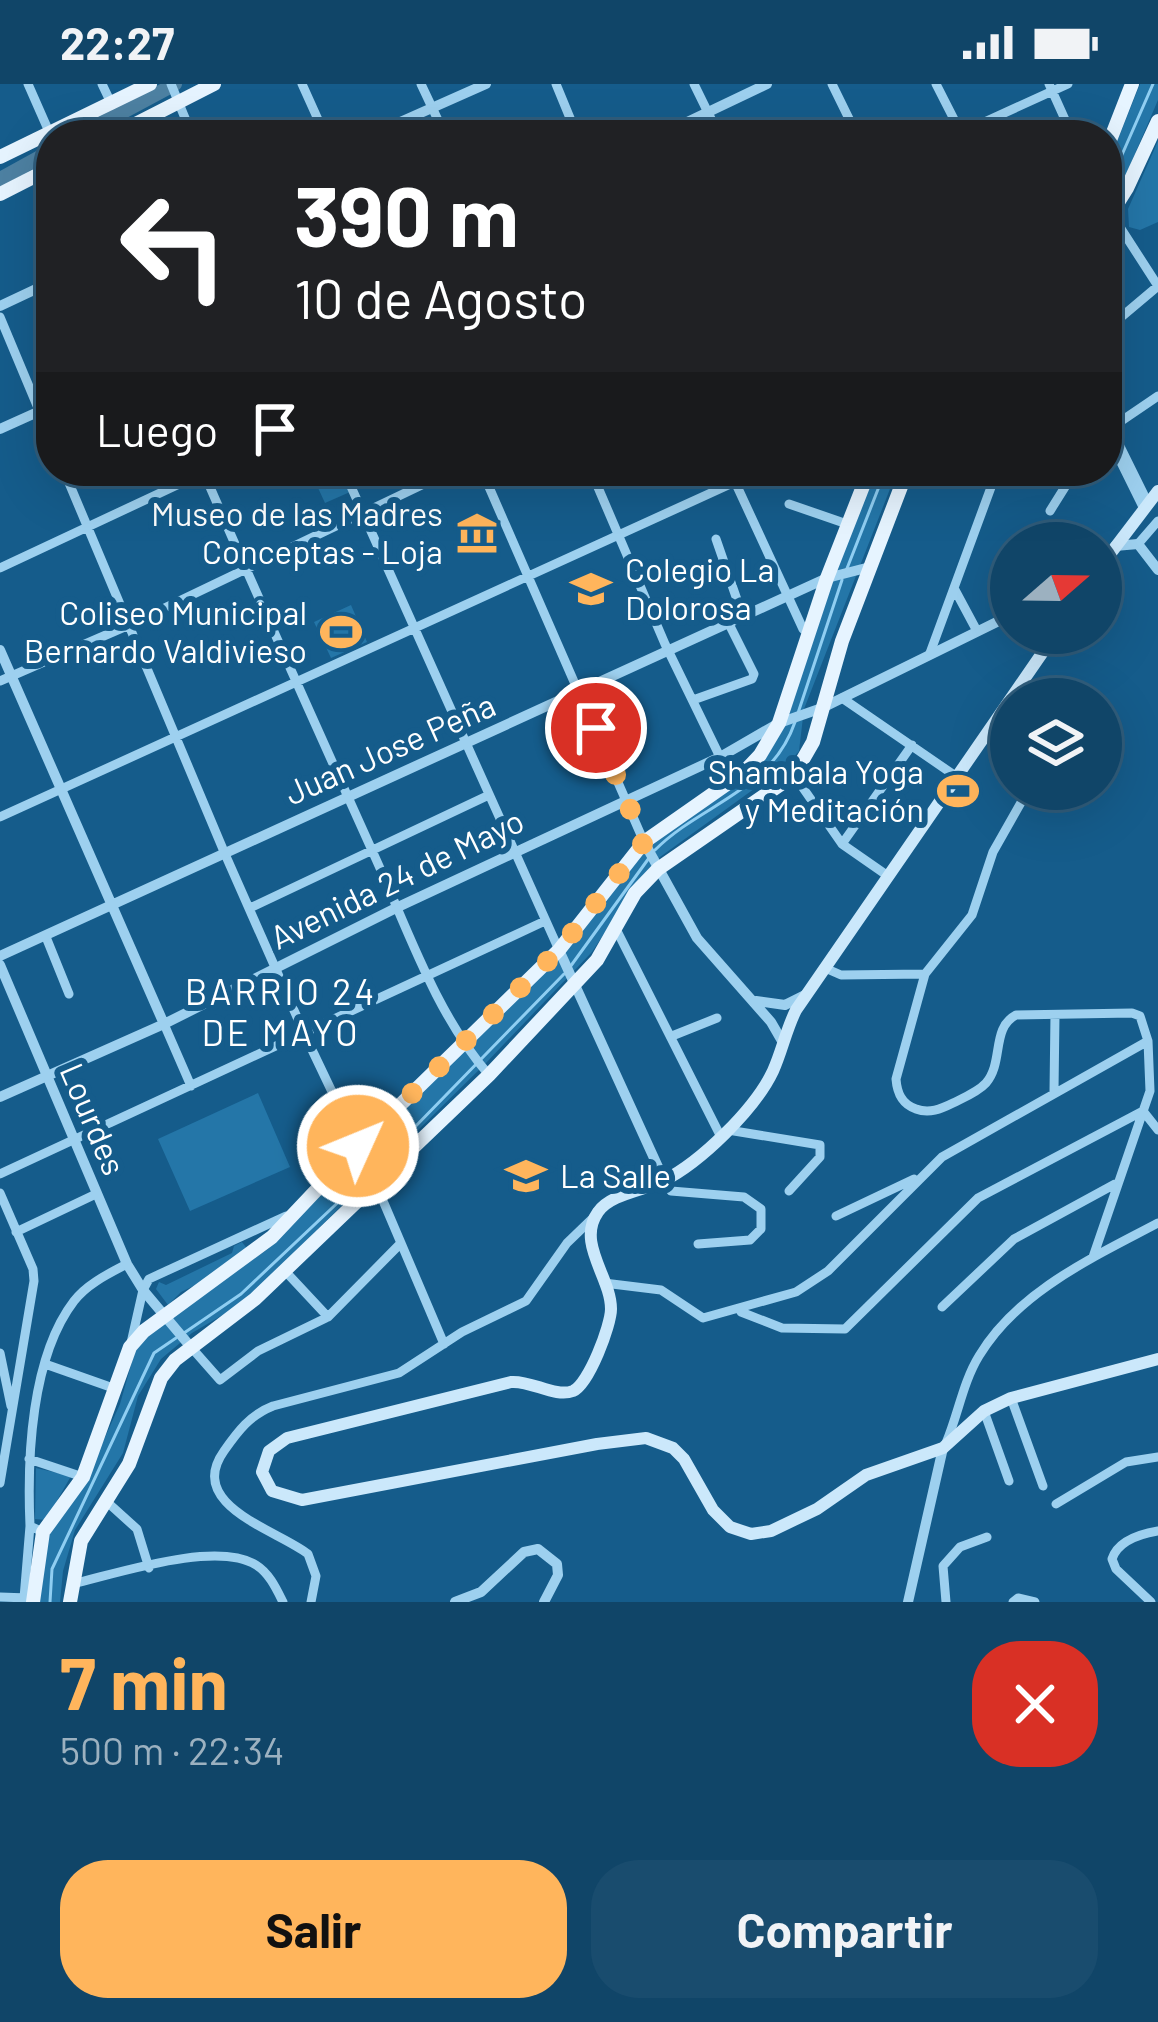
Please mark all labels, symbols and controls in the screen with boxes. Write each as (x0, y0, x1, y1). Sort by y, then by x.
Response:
text: 22:27 (60, 15, 174, 69)
text: 390 m (294, 163, 519, 264)
icon: left (96, 168, 252, 324)
text: 10 de Agosto (294, 265, 587, 330)
icon: arrive (242, 396, 308, 462)
text: Luego (96, 402, 218, 456)
place label: Museo de las Madres Conceptas - Loja (151, 493, 443, 571)
museum icon: Museo de las Madres Conceptas - Loja (454, 510, 500, 556)
north arrow (990, 522, 1122, 654)
map controls (990, 522, 1122, 810)
place label: Colegio La Dolorosa (625, 549, 774, 627)
school or university icon: Colegio La Dolorosa (568, 566, 614, 612)
place label: Coliseo Municipal Bernardo Valdivieso (24, 592, 307, 670)
sports icon: Coliseo Municipal Bernardo Valdivieso (318, 609, 364, 655)
pin (545, 677, 647, 779)
button: layers (990, 678, 1122, 810)
street label: Juan Jose Peña (278, 684, 501, 812)
icon: arrive (563, 695, 629, 761)
place label: Shambala Yoga y Meditación (708, 751, 924, 829)
sports icon: Shambala Yoga y Meditación (935, 768, 981, 814)
street label: Avenida 24 de Mayo (263, 799, 530, 957)
district label: BARRIO 24 DE MAYO (185, 969, 377, 1053)
street label: Lourdes (53, 1057, 135, 1180)
position arrow (295, 1083, 421, 1209)
school or university icon: La Salle (503, 1153, 549, 1199)
place label: La Salle (560, 1155, 671, 1195)
text: 7 min (60, 1638, 228, 1724)
button: close (972, 1641, 1098, 1767)
text: 500 m · 22:34 (60, 1726, 285, 1773)
button: Salir (60, 1860, 567, 1998)
button: Compartir (591, 1860, 1098, 1998)

